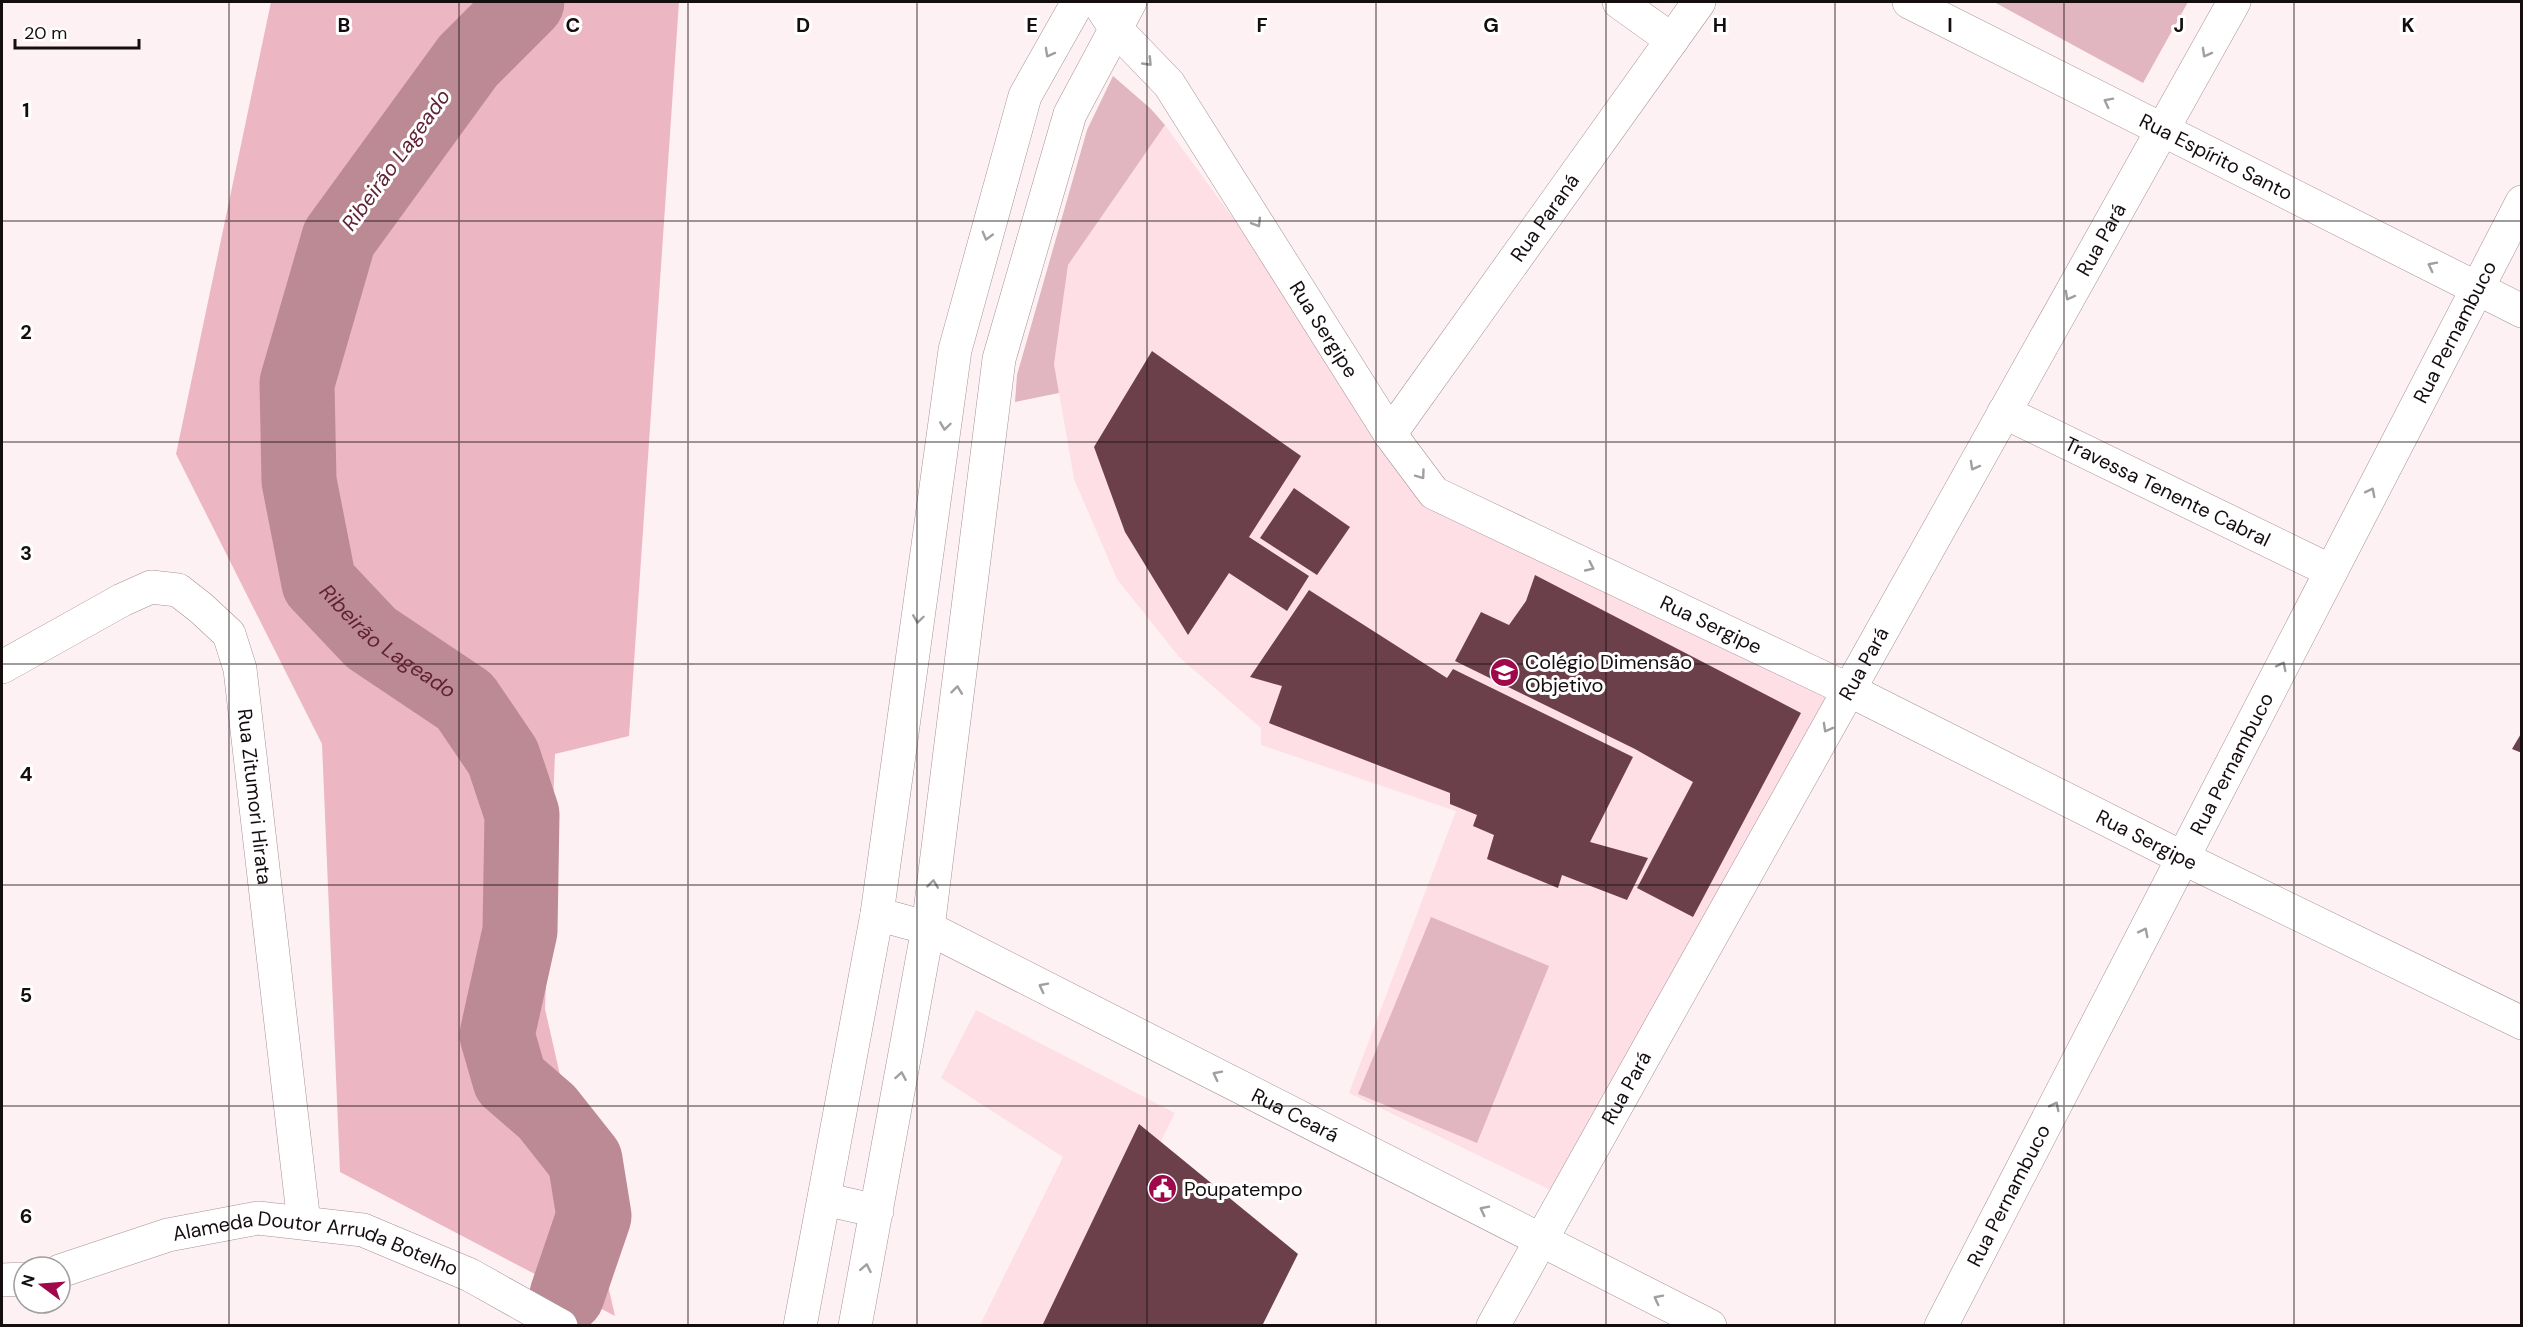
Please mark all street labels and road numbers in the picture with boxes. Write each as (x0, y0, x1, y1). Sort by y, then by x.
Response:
street label: Rua Espírito Santo (2135, 107, 2297, 206)
street label: Rua Paraná (1504, 168, 1585, 267)
street label: Rua Pará (2070, 198, 2132, 281)
street label: Rua Pernambuco (2407, 256, 2502, 408)
street label: Rua Sergipe (1284, 276, 1364, 383)
street label: Travessa Tenente Cabral (2061, 431, 2275, 553)
street label: Rua Sergipe (1656, 589, 1766, 660)
street label: Rua Pará (1833, 622, 1895, 705)
street label: Rua Pernambuco (2184, 688, 2279, 839)
street label: Rua Zitumori Hirata (232, 707, 278, 886)
street label: Rua Sergipe (2092, 804, 2201, 876)
street label: Rua Pará (1595, 1047, 1657, 1129)
street label: Rua Ceará (1247, 1082, 1343, 1148)
street label: Rua Pernambuco (1961, 1120, 2056, 1271)
street label: Alameda Doutor Arruda Botelho (170, 1205, 462, 1282)

